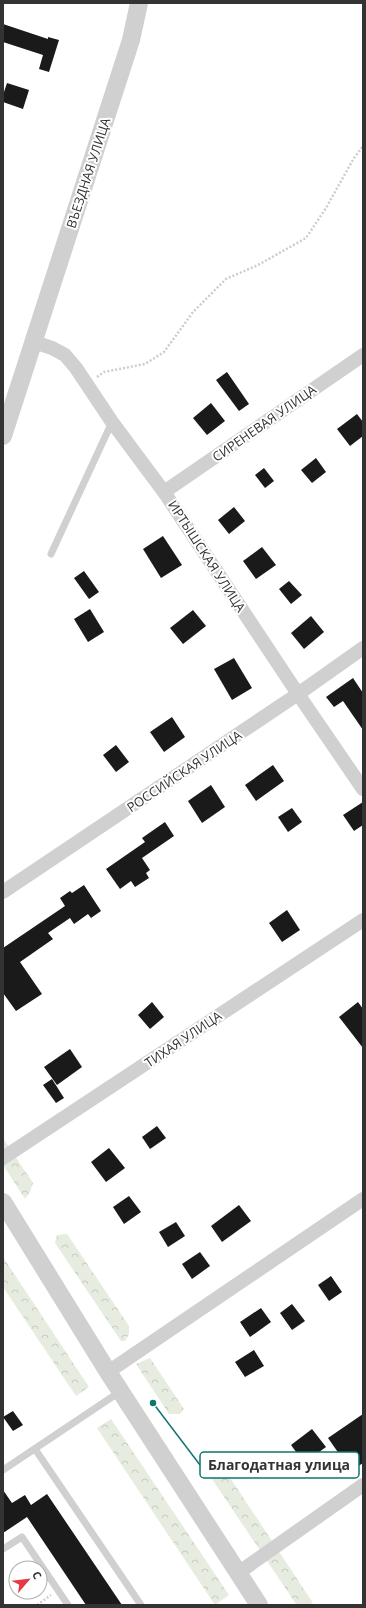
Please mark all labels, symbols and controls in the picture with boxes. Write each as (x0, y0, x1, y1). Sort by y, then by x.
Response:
street label: ВЪЕЗДНАЯ УЛИЦА (62, 115, 115, 231)
street label: СИРЕНЕВАЯ УЛИЦА (208, 380, 320, 466)
street label: ИРТЫШСКАЯ УЛИЦА (164, 497, 250, 616)
street label: РОССИЙСКАЯ УЛИЦА (123, 725, 246, 816)
street label: ТИХАЯ УЛИЦА (141, 1006, 226, 1071)
callout: Благодатная улица (200, 1452, 359, 1478)
text: Благодатная улица (208, 1455, 350, 1474)
north arrow (8, 1560, 48, 1600)
text: С (29, 1568, 46, 1582)

